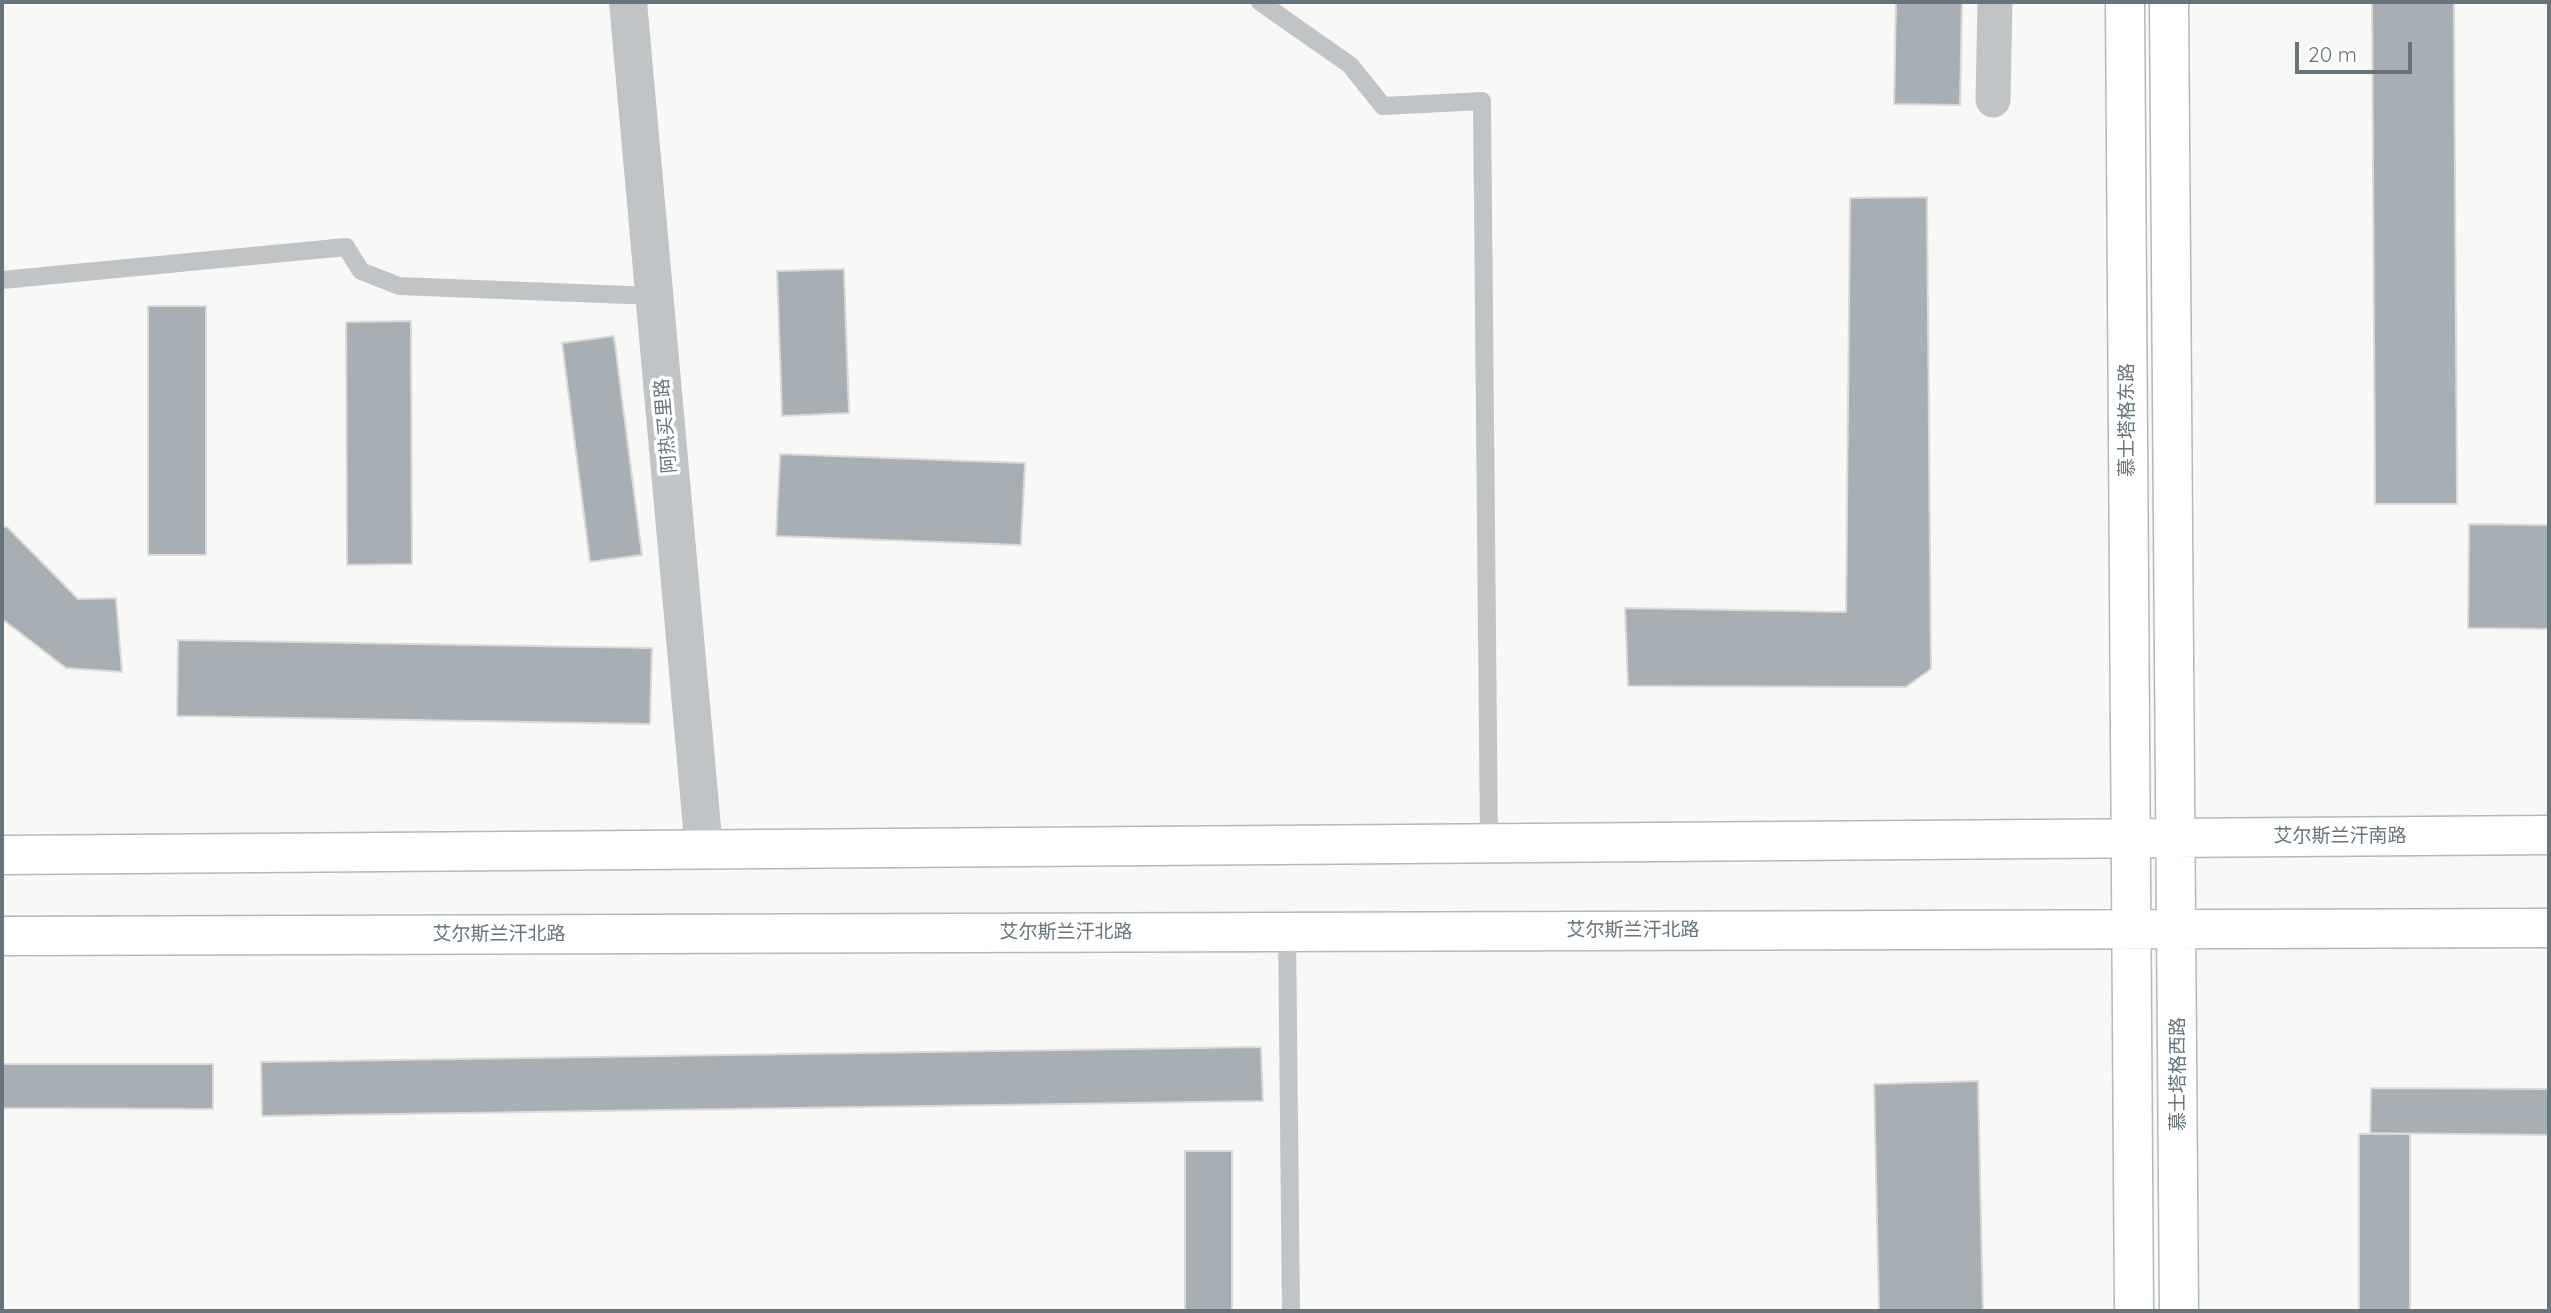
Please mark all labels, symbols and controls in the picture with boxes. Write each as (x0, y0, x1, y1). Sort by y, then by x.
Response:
scale bar (2299, 28, 2416, 72)
text: 20 m (2308, 41, 2357, 67)
street label: 慕士塔格东路 (2116, 363, 2138, 477)
street label: 阿热买里路 (651, 378, 681, 474)
street label: 艾尔斯兰汗南路 (2274, 825, 2406, 847)
street label: 艾尔斯兰汗北路 (1567, 919, 1699, 941)
street label: 艾尔斯兰汗北路 (1000, 921, 1132, 943)
street label: 艾尔斯兰汗北路 (433, 923, 565, 945)
street label: 慕士塔格西路 (2167, 1017, 2189, 1131)

